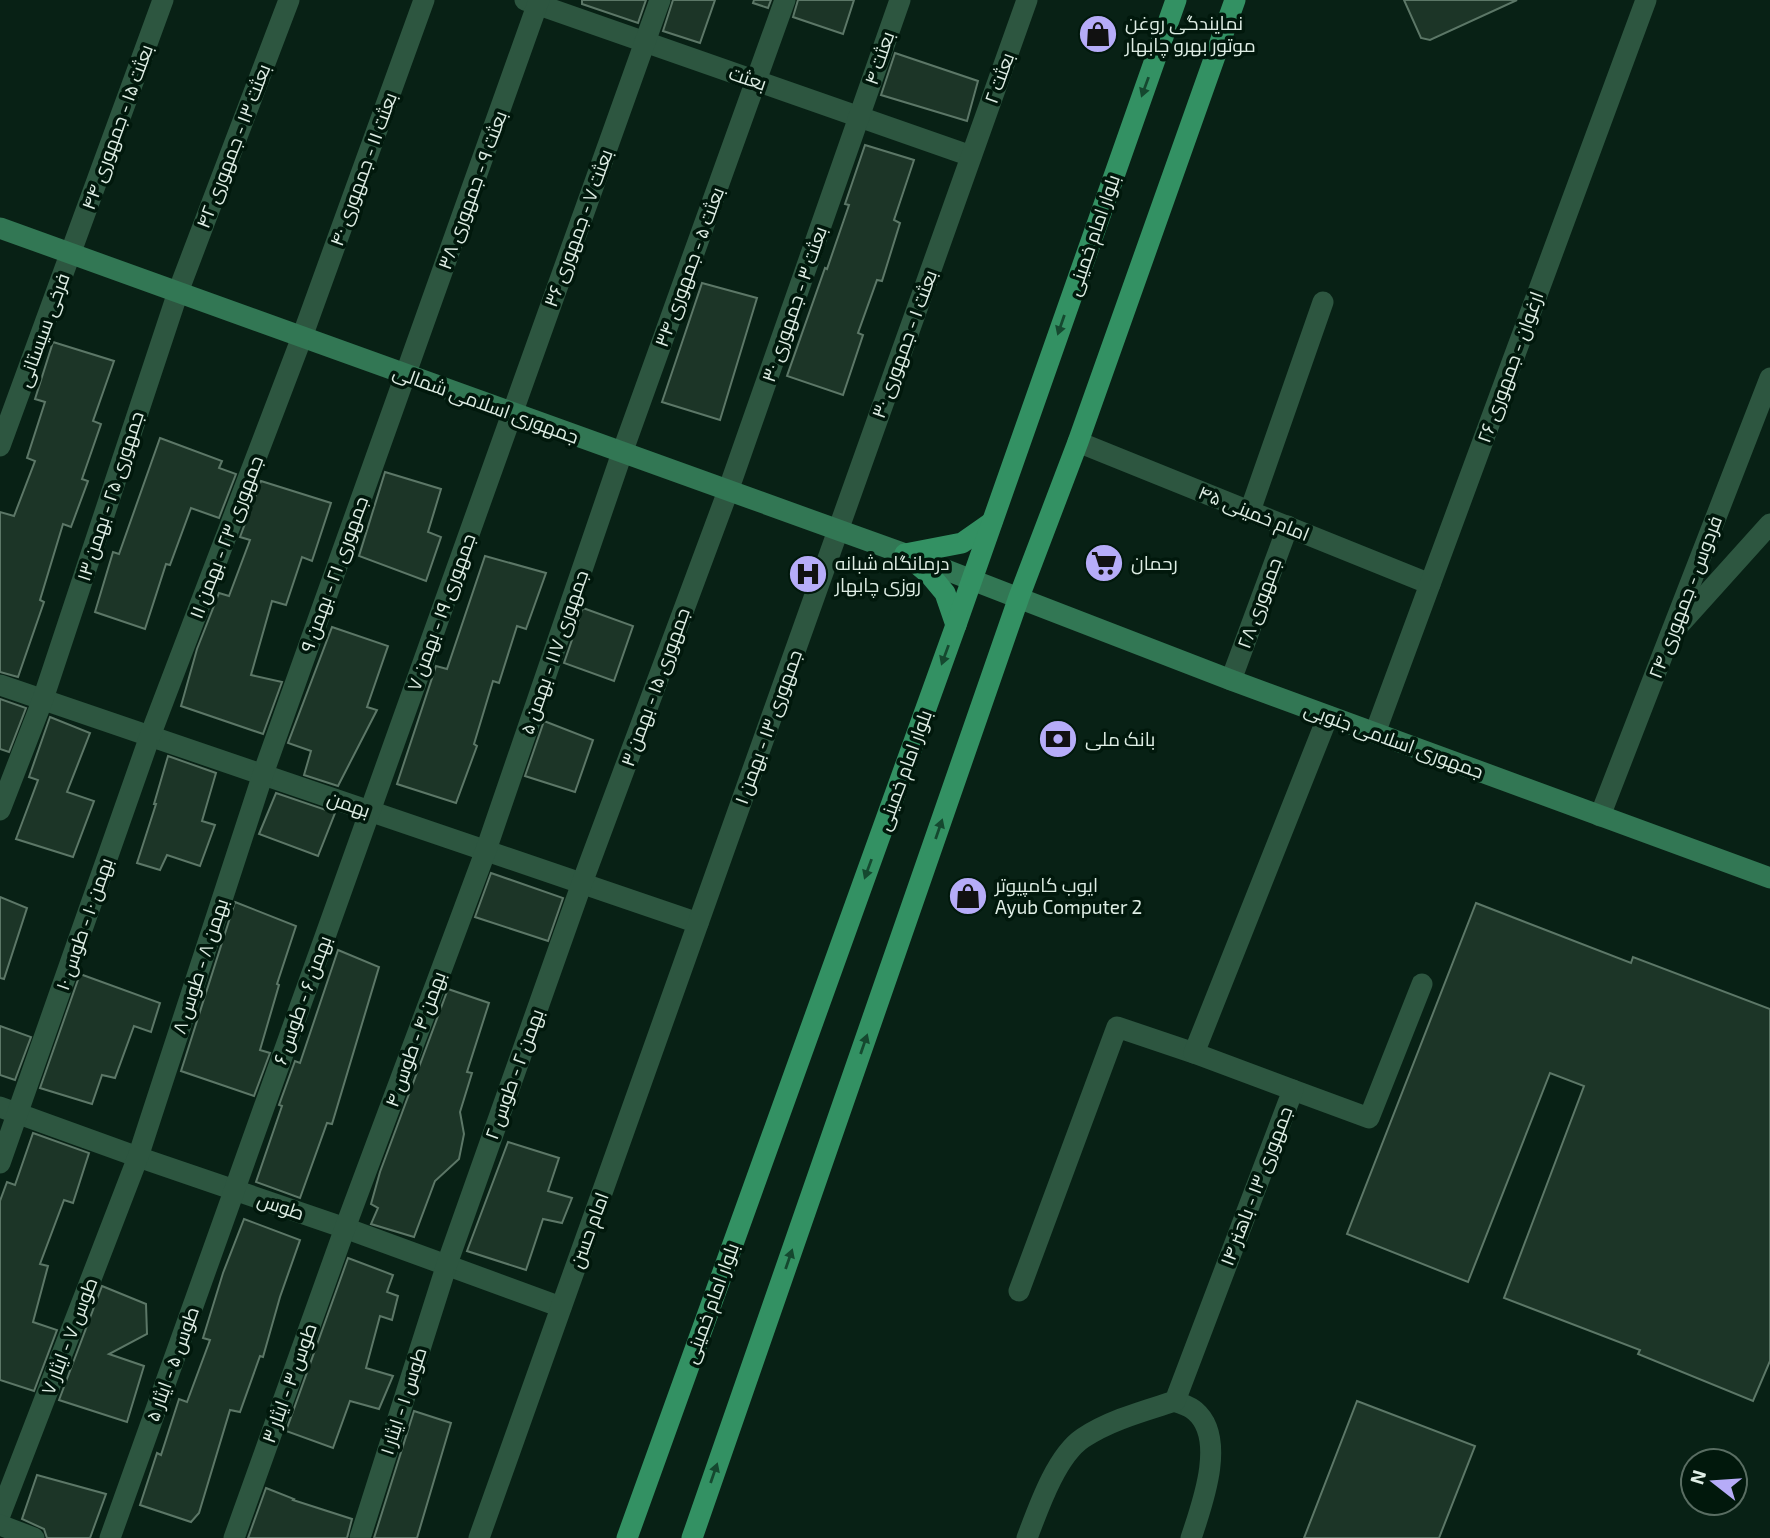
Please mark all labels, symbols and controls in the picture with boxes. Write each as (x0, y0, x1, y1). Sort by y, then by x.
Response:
place label: نمایندگی روغن موتور بهرو چابهار (1124, 11, 1256, 58)
shop icon: نمایندگی روغن موتور بهرو چابهار (1077, 13, 1119, 55)
street label: بعثت ۴ (859, 28, 898, 88)
street label: بعثت ۱۵ - جمهوری ۴۴ (76, 41, 158, 213)
street label: بعثت ۲ (979, 49, 1018, 106)
street label: بعثت ۱۳ - جمهوری ۴۲ (191, 60, 275, 232)
street label: بعثت (726, 60, 770, 95)
one-way arrow (1139, 77, 1150, 98)
street label: بعثت ۱۱ - جمهوری ۴۰ (324, 89, 402, 249)
street label: بعثت ۹ - جمهوری ۳۸ (432, 107, 512, 273)
street label: بعثت ۷ - جمهوری ۳۶ (538, 146, 618, 310)
street label: بلوار امام خمینی (1061, 171, 1127, 299)
street label: بعثت ۵ - جمهوری ۳۴ (649, 184, 729, 350)
street label: بعثت ۳ - جمهوری ۳۰ (756, 223, 832, 385)
street label: بعثت ۱ - جمهوری ۳۰ (866, 267, 942, 421)
street label: فرخی سیستانی (11, 270, 75, 390)
street label: ارغوان - جمهوری ۲۶ (1471, 288, 1549, 446)
one-way arrow (1055, 315, 1066, 336)
street label: جمهوری اسلامی شمالی (390, 359, 582, 449)
street label: جمهوری ۲۵ - بهمن ۱۳ (71, 408, 149, 584)
street label: جمهوری ۲۳ - بهمن ۱۱ (184, 452, 268, 622)
street label: امام خمینی ۴۵ (1194, 480, 1313, 548)
street label: جمهوری ۲۱ - بهمن ۹ (295, 493, 373, 655)
street label: فردوس - جمهوری ۲۴ (1643, 512, 1727, 682)
street label: جمهوری ۱۹ - بهمن ۷ (401, 530, 481, 694)
supermarket icon: رحمان (1083, 542, 1125, 584)
place label: درمانگاه شبانه روزی چابهار (834, 551, 949, 598)
place label: رحمان (1131, 551, 1178, 575)
hospital icon: درمانگاه شبانه روزی چابهار (787, 553, 829, 595)
street label: جمهوری ۲۸ (1231, 554, 1287, 652)
street label: جمهوری ۱۱۷ - بهمن ۵ (515, 567, 593, 737)
street label: جمهوری ۱۵ - بهمن ۳ (615, 604, 695, 770)
one-way arrow (939, 645, 950, 666)
street label: جمهوری ۱۳ - بهمن ۱ (729, 646, 807, 808)
street label: جمهوری اسلامی جنوبی (1301, 696, 1487, 784)
street label: بلوار امام خمینی (871, 706, 939, 834)
bank icon: بانک ملی (1037, 718, 1079, 760)
place label: بانک ملی (1085, 727, 1155, 751)
street label: بهمن (324, 786, 374, 822)
one-way arrow (934, 818, 945, 839)
street label: بهمن ۱۰ - طوس ۱۰ (50, 855, 118, 993)
one-way arrow (862, 859, 873, 880)
place label: ایوب کامپیوتر Ayub Computer 2 (994, 873, 1142, 918)
shop icon: ایوب کامپیوتر Ayub Computer 2 (947, 875, 989, 917)
street label: بهمن ۸ - طوس ۸ (167, 895, 233, 1037)
street label: بهمن ۶ - طوس ۶ (268, 932, 336, 1068)
street label: بهمن ۴ - طوس ۴ (379, 968, 451, 1110)
street label: بهمن ۲ - طوس ۲ (479, 1005, 549, 1143)
one-way arrow (859, 1033, 870, 1054)
street label: جمهوری ۱۳ - باهنر ۱۴ (1215, 1103, 1297, 1269)
street label: طوس (254, 1187, 308, 1225)
street label: امام حسن (564, 1189, 616, 1272)
street label: بلوار امام خمینی (678, 1239, 746, 1367)
one-way arrow (784, 1248, 795, 1269)
street label: طوس ۷ - ایثار ۷ (36, 1274, 102, 1398)
street label: طوس ۵ - ایثار ۵ (140, 1303, 204, 1425)
street label: طوس ۳ - ایثار ۳ (256, 1320, 322, 1446)
street label: طوس ۱ - ایثار ۱ (374, 1344, 432, 1458)
north arrow (1679, 1447, 1749, 1517)
one-way arrow (709, 1463, 720, 1484)
text: N (1684, 1467, 1710, 1487)

